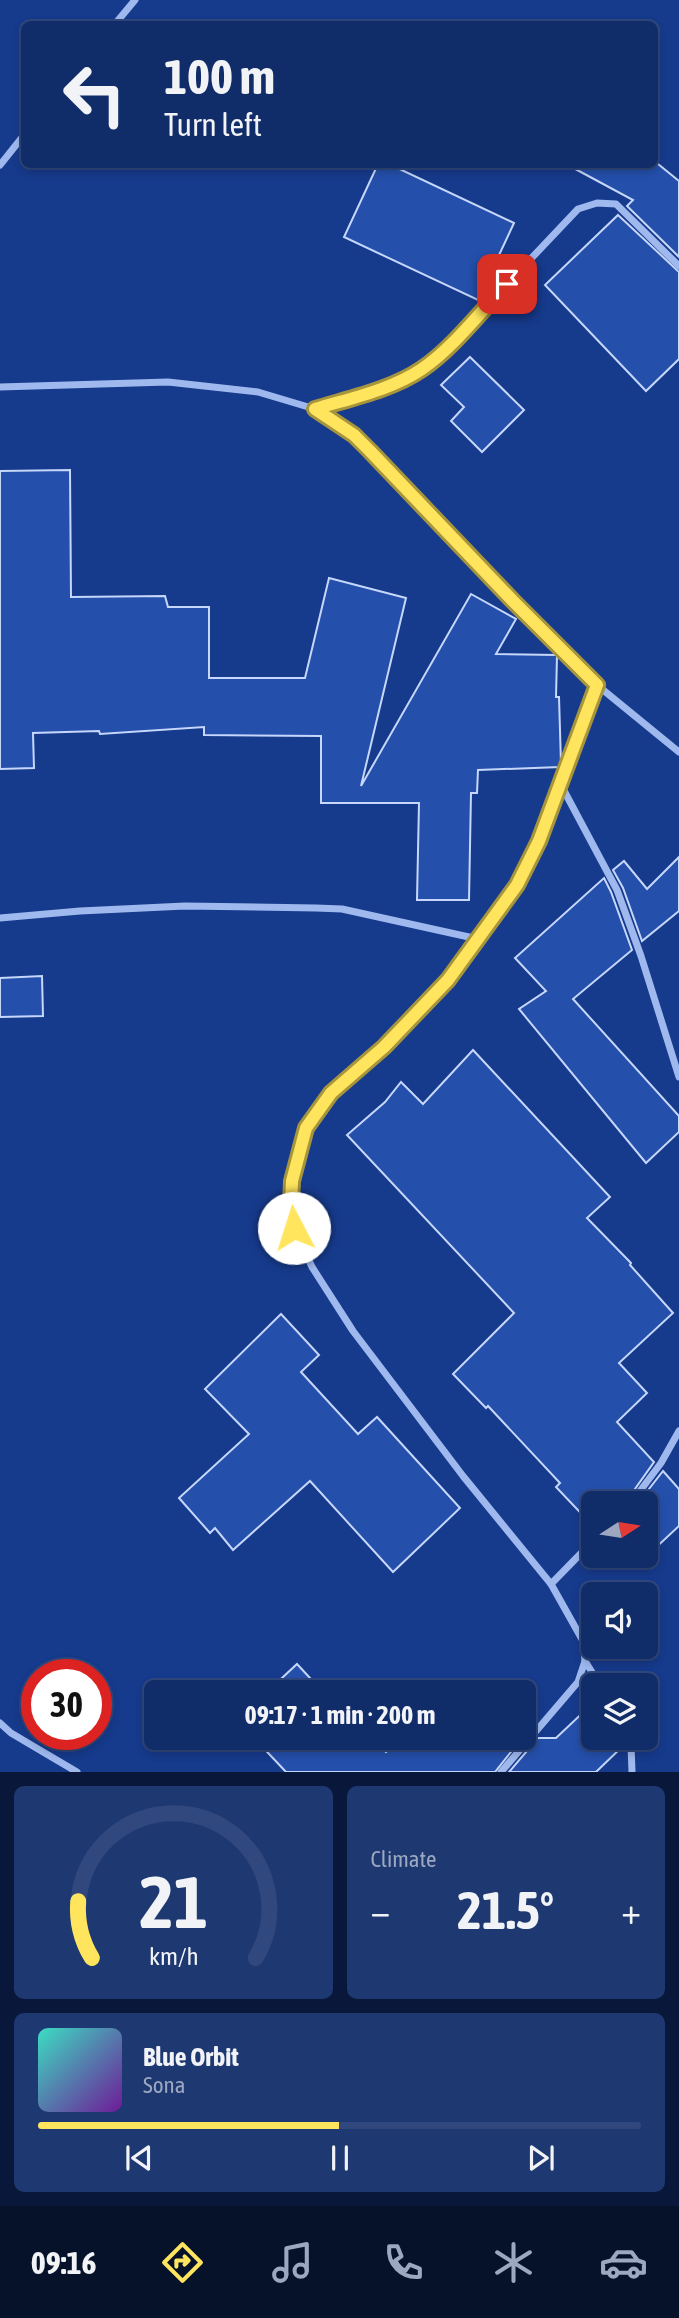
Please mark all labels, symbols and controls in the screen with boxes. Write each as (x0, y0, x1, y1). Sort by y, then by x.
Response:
text: 100 m (164, 48, 275, 104)
icon: left (49, 49, 140, 140)
text: Turn left (164, 106, 262, 143)
pin (477, 254, 537, 314)
icon: arrive (488, 265, 526, 303)
position arrow (257, 1191, 331, 1265)
north arrow (581, 1491, 658, 1568)
map controls (581, 1491, 658, 1750)
button: sound (581, 1582, 658, 1659)
speed limit sign: 30 (21, 1659, 112, 1750)
button: layers (581, 1673, 658, 1750)
text: 09:17 · 1 min · 200 m (245, 1700, 435, 1730)
text: Climate (371, 1846, 436, 1872)
text: 21 (139, 1861, 207, 1944)
text: 21.5° (457, 1880, 554, 1940)
text: − (371, 1889, 390, 1932)
text: + (621, 1889, 641, 1932)
text: km/h (148, 1942, 198, 1970)
text: Blue Orbit (143, 2042, 239, 2072)
text: Sona (143, 2072, 185, 2098)
icon: previous (120, 2139, 158, 2177)
icon: pause (321, 2139, 359, 2177)
icon: next (522, 2139, 560, 2177)
icon: directions (158, 2238, 207, 2287)
icon: music (268, 2238, 317, 2287)
icon: phone (379, 2238, 428, 2287)
icon: climate (489, 2238, 538, 2287)
icon: car (599, 2238, 648, 2287)
text: 09:16 (31, 2244, 97, 2281)

